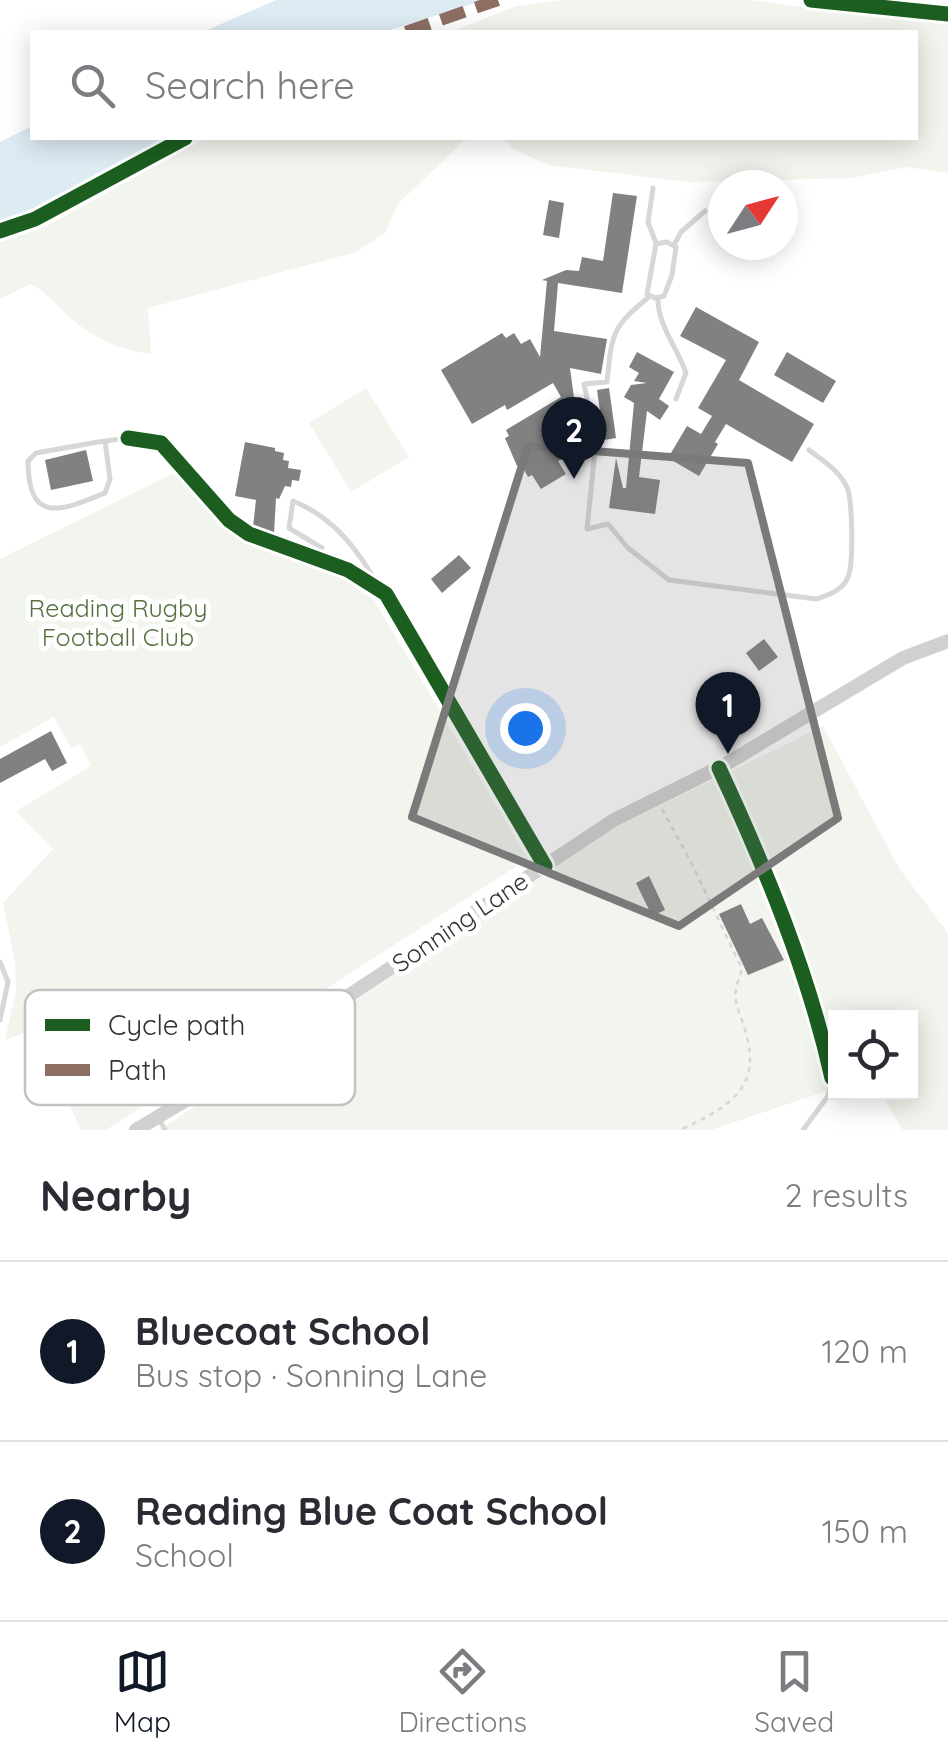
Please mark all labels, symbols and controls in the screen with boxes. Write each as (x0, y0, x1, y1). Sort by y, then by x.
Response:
search box (30, 30, 918, 140)
icon: search (65, 58, 120, 113)
text: Search here (145, 61, 355, 109)
north arrow (708, 170, 798, 260)
pin: 2 (542, 396, 606, 479)
park label: Reading Rugby Football Club (29, 592, 207, 652)
pin: 1 (696, 672, 760, 754)
your location (500, 703, 551, 754)
street label: Sonning Lane (386, 865, 534, 978)
legend (25, 990, 355, 1105)
text: Cycle path (108, 1007, 246, 1042)
map controls (828, 1010, 918, 1100)
button: locate (828, 1010, 918, 1100)
text: Path (108, 1052, 167, 1087)
text: Nearby (40, 1169, 191, 1222)
text: 2 results (785, 1175, 908, 1215)
text: Bluecoat School (135, 1307, 431, 1355)
text: 1 (66, 1331, 79, 1371)
text: 120 m (821, 1331, 908, 1371)
text: Bus stop · Sonning Lane (135, 1355, 487, 1395)
text: Reading Blue Coat School (135, 1487, 608, 1535)
text: 2 (63, 1511, 82, 1551)
text: 150 m (822, 1511, 908, 1551)
text: School (135, 1535, 234, 1575)
tab: Map (114, 1644, 171, 1739)
tab: Directions (398, 1644, 527, 1739)
tab: Saved (754, 1644, 834, 1739)

